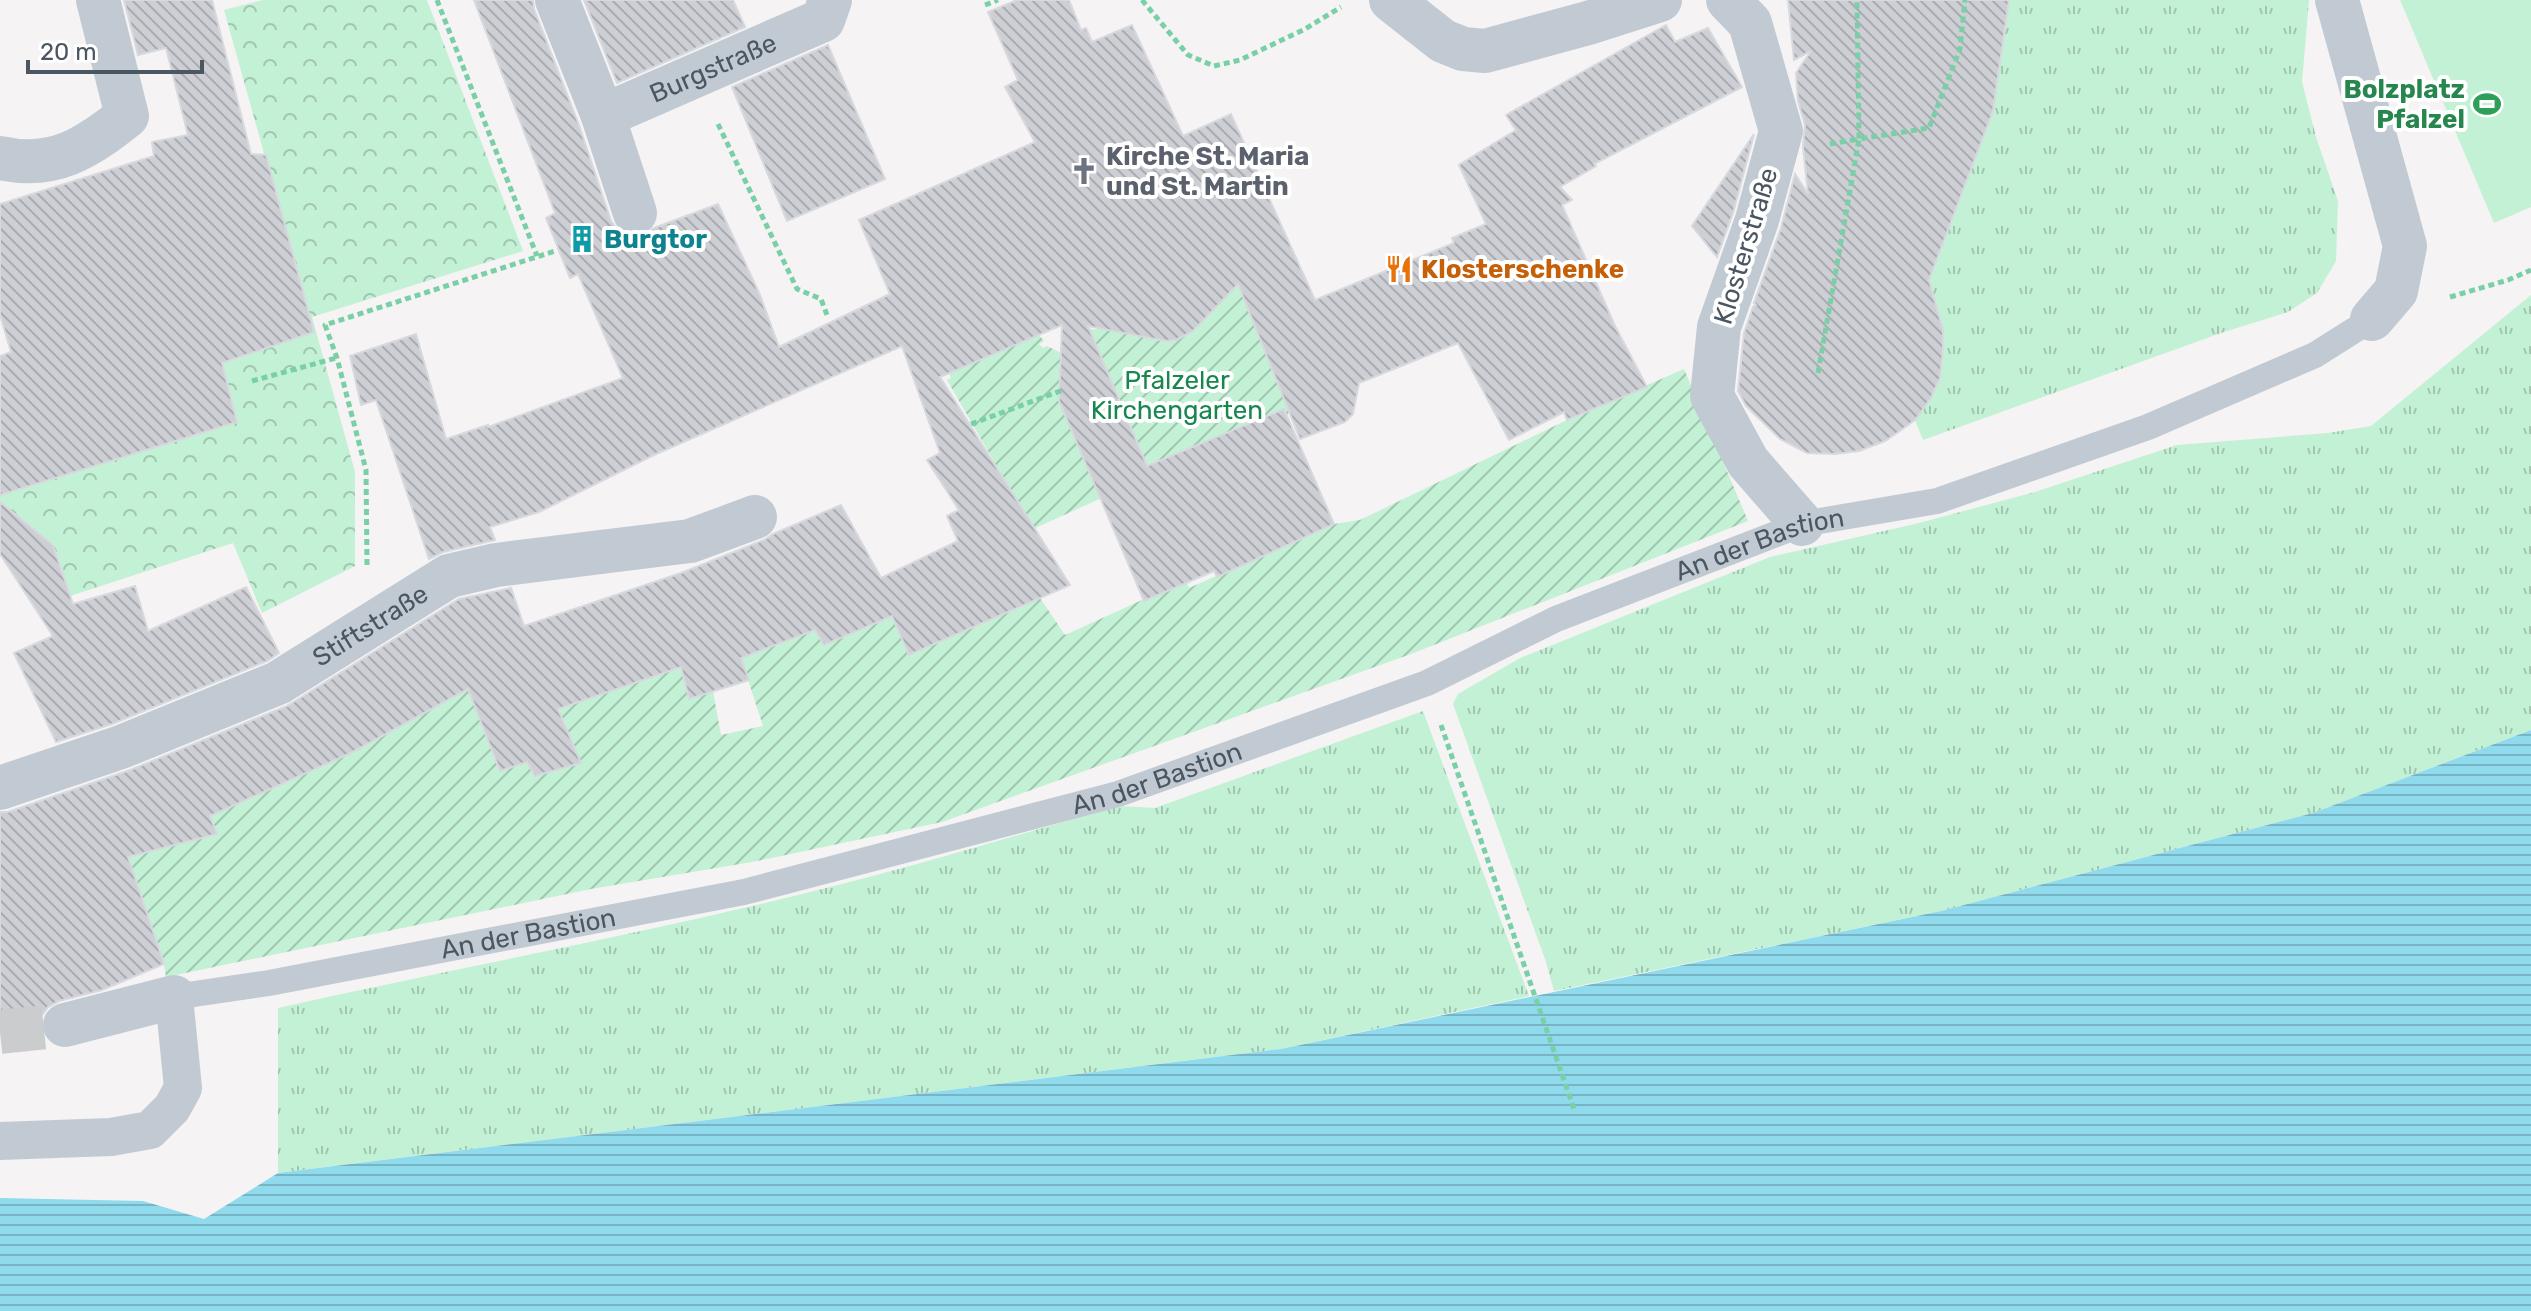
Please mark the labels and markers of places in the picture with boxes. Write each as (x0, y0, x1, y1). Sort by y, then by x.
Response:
place label: Bolzplatz Pfalzel (2343, 74, 2465, 135)
sports icon: Bolzplatz Pfalzel (2472, 89, 2502, 119)
place label: Kirche St. Maria und St. Martin (1106, 141, 1309, 202)
church icon: Kirche St. Maria und St. Martin (1069, 156, 1099, 186)
building icon: Burgtor (567, 224, 597, 254)
place label: Burgtor (604, 224, 707, 255)
restaurant icon: Klosterschenke (1384, 254, 1414, 284)
place label: Klosterschenke (1421, 254, 1624, 285)

